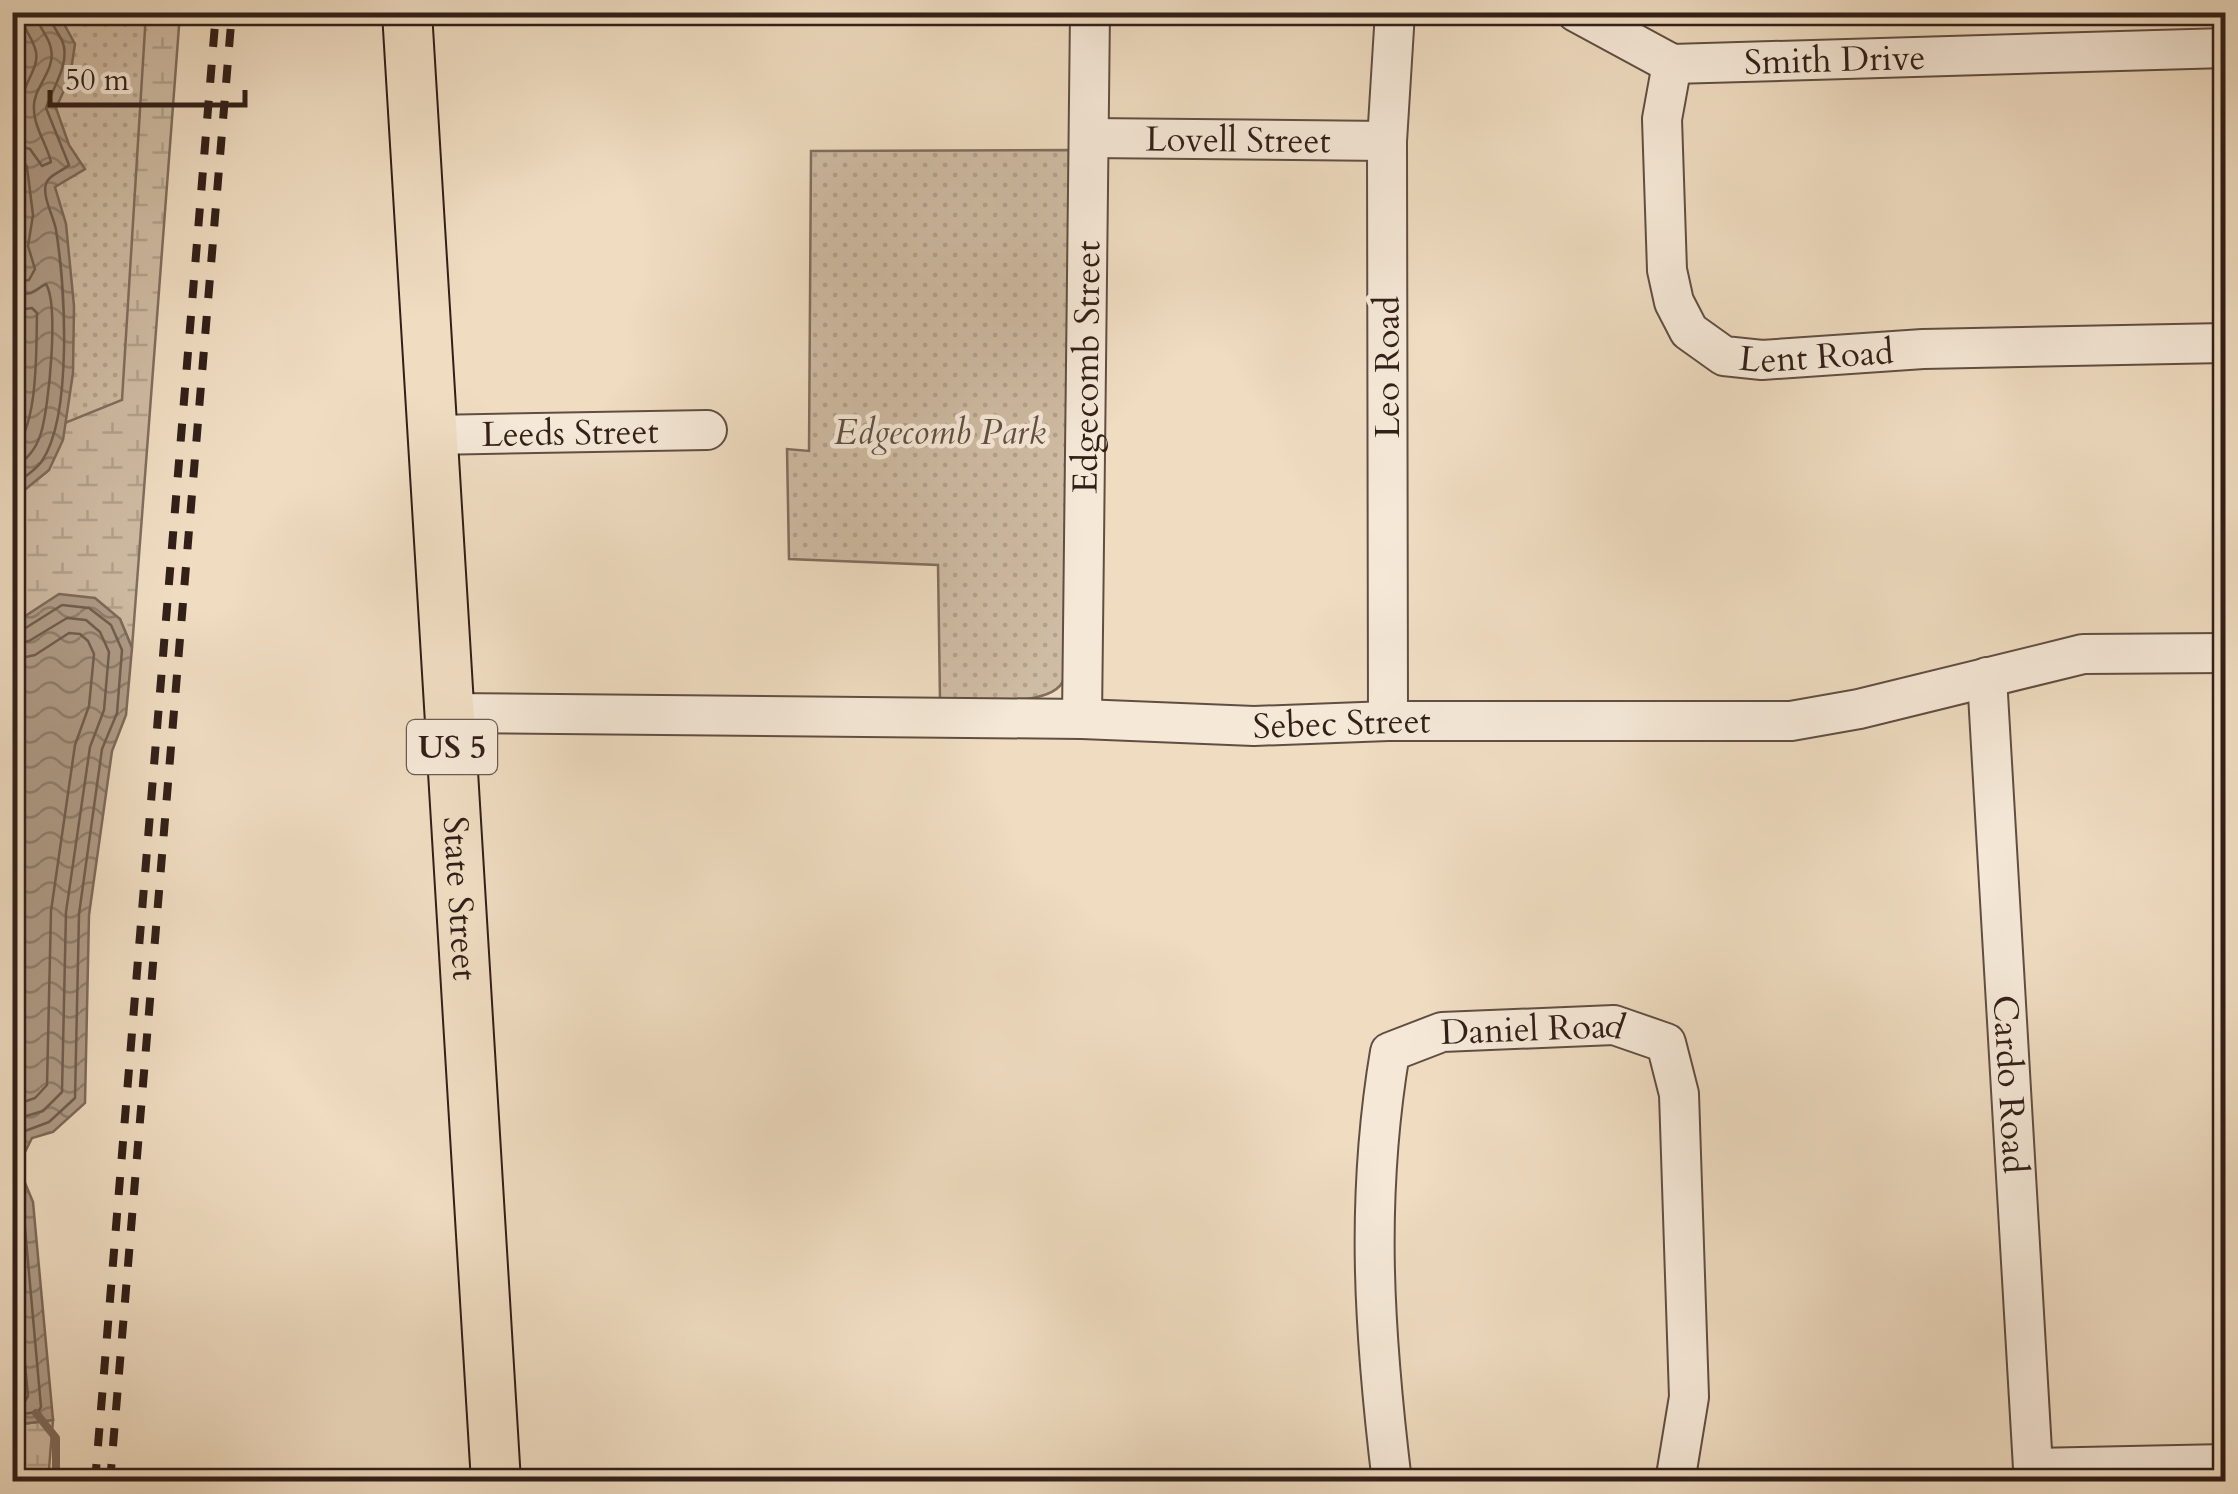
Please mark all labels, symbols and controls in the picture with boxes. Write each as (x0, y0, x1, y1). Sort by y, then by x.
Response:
street label: Smith Drive (1743, 34, 1926, 87)
scale bar (50, 45, 245, 107)
text: 50 m (65, 60, 130, 101)
street label: Lovell Street (1145, 116, 1331, 165)
street label: Edgecomb Street (1062, 240, 1112, 494)
street label: Leo Road (1364, 295, 1412, 438)
street label: Lent Road (1737, 328, 1895, 385)
street label: Leeds Street (481, 408, 659, 459)
park label: Edgecomb Park (834, 409, 1046, 457)
street label: Sebec Street (1252, 698, 1431, 751)
road number: US 5 (407, 720, 497, 774)
street label: State Street (431, 815, 489, 982)
street label: Cardo Road (1981, 994, 2039, 1175)
street label: Daniel Road (1440, 1001, 1632, 1057)

